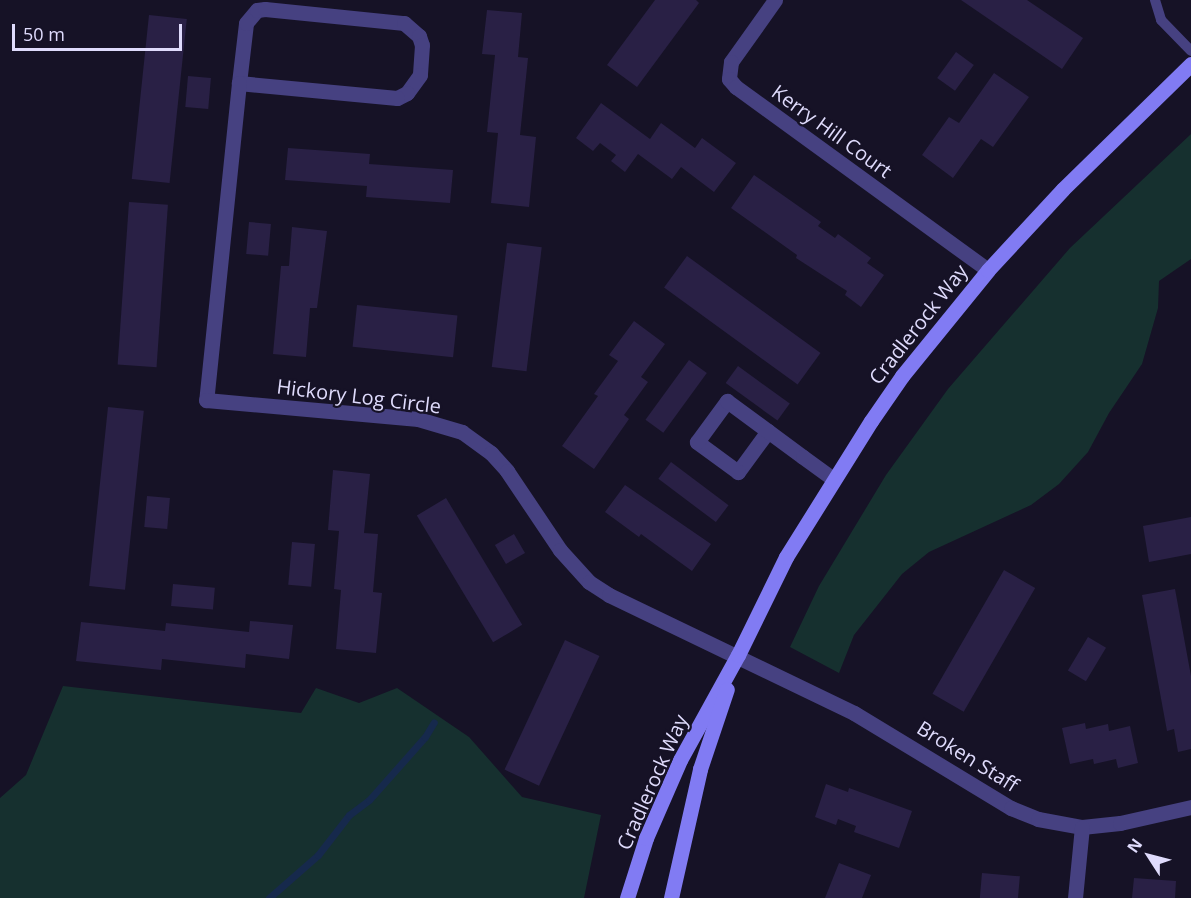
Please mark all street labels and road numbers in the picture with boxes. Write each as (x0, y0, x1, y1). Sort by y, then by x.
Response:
street label: Kerry Hill Court (767, 79, 897, 183)
street label: Cradlerock Way (864, 259, 972, 389)
street label: Hickory Log Circle (275, 374, 443, 418)
street label: Cradlerock Way (611, 711, 693, 853)
street label: Broken Staff (913, 715, 1023, 797)

